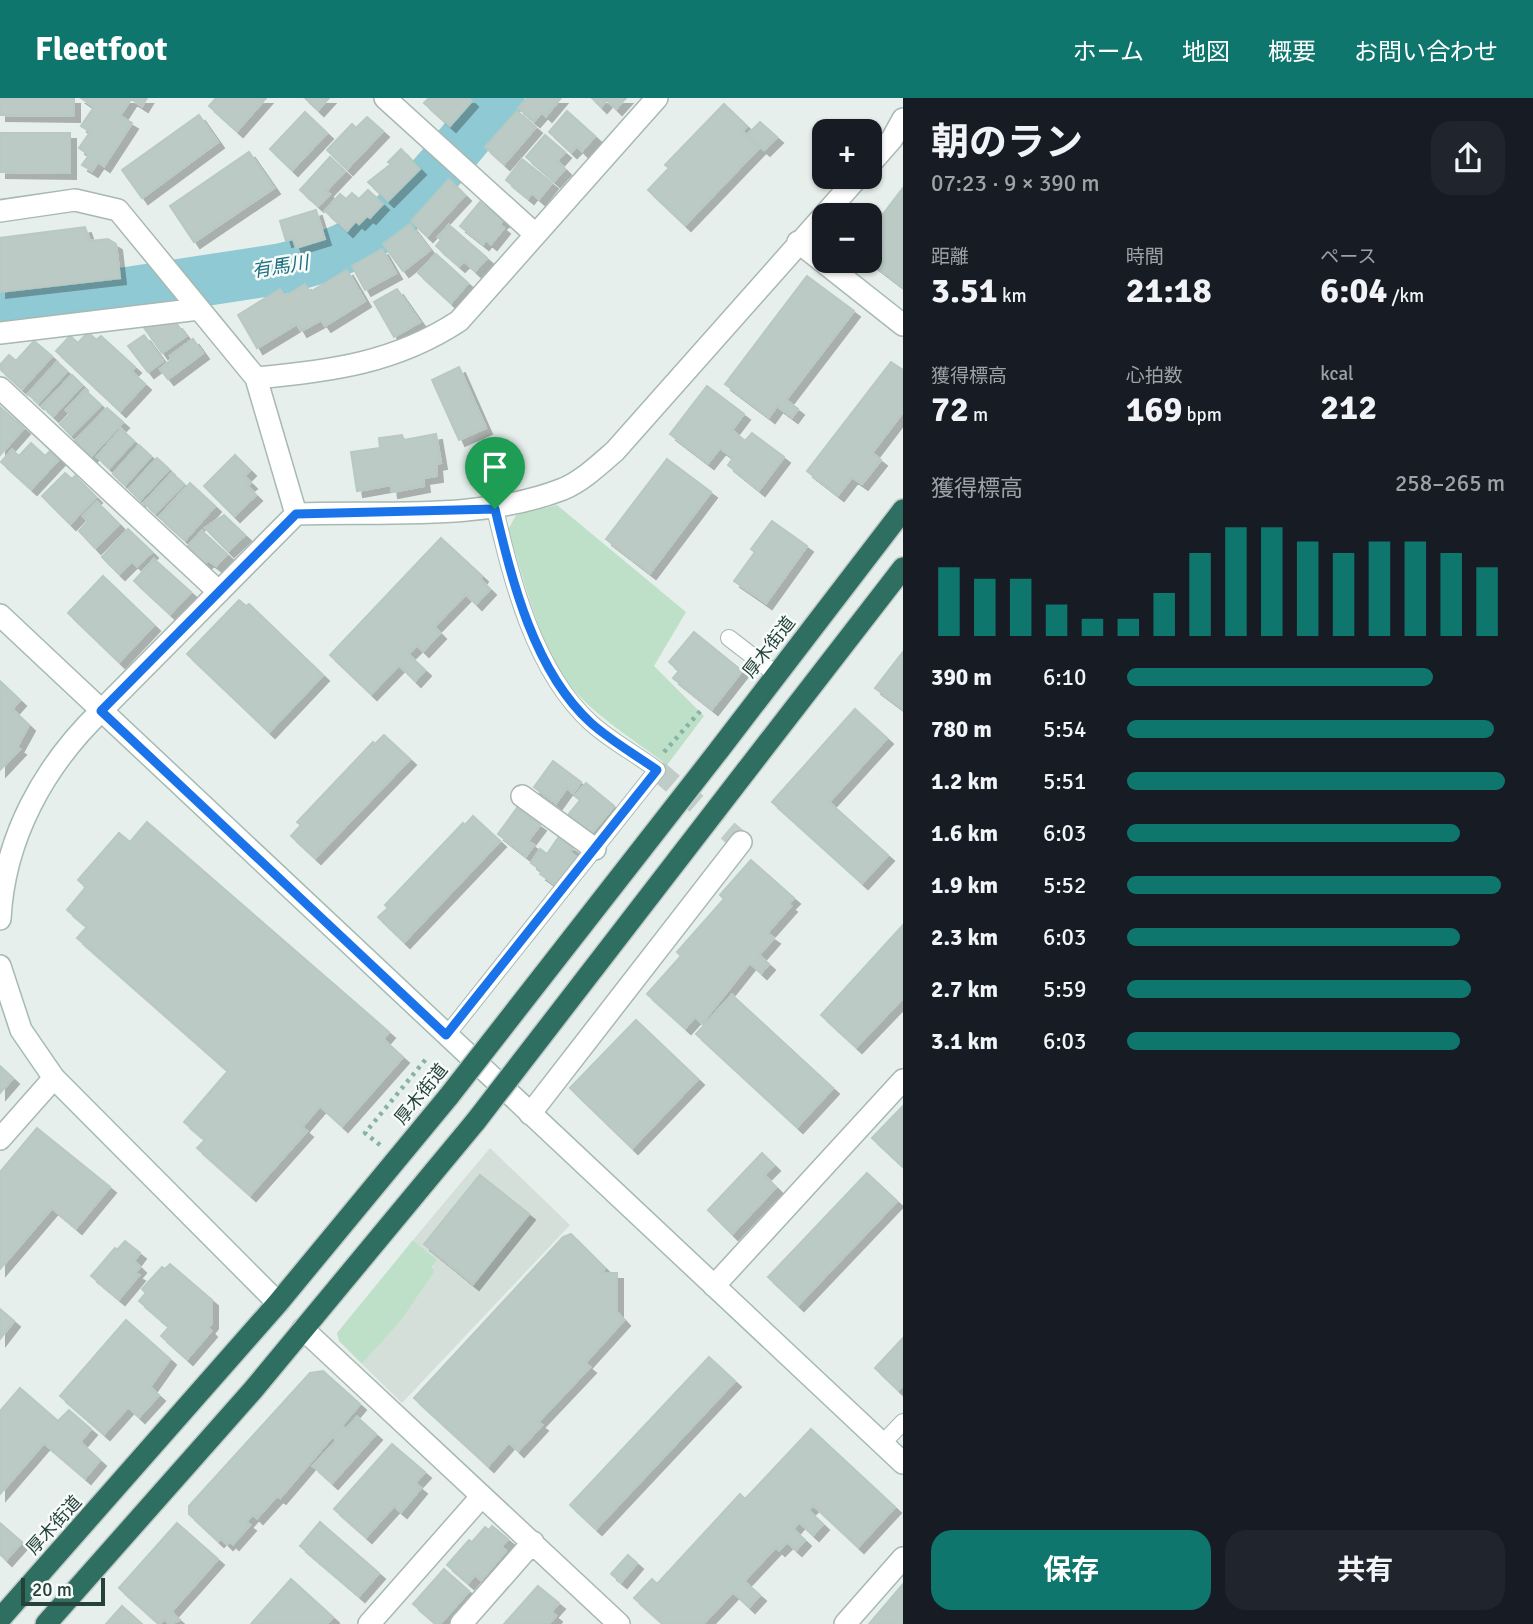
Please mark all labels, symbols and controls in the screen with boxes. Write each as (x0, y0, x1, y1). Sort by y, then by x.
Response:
text: Fleetfoot (35, 29, 167, 70)
text: ホーム (1073, 37, 1144, 67)
text: 地図 (1182, 37, 1230, 67)
text: 概要 (1268, 37, 1316, 67)
text: お問い合わせ (1354, 37, 1498, 67)
map controls (812, 119, 882, 273)
button: + (812, 119, 882, 189)
text: 朝のラン (931, 119, 1083, 166)
button: share (1431, 121, 1505, 195)
text: 07:23 · 9 × 390 m (931, 169, 1100, 198)
button: − (812, 203, 882, 273)
text: 距離 (931, 245, 969, 269)
text: 時間 (1126, 245, 1164, 269)
text: ペース (1320, 245, 1376, 269)
water label: 有馬川 (250, 250, 312, 283)
text: 3.51 (931, 269, 998, 312)
text: 21:18 (1126, 269, 1212, 312)
text: 6:04 (1320, 269, 1387, 312)
text: km (998, 284, 1027, 308)
text: /km (1387, 284, 1424, 308)
text: kcal (1320, 362, 1354, 386)
text: 獲得標高 (931, 364, 1007, 388)
text: 心拍数 (1126, 364, 1183, 388)
text: 212 (1320, 386, 1377, 429)
text: 72 (931, 388, 969, 431)
text: 169 (1126, 388, 1182, 431)
text: m (969, 403, 988, 427)
text: bpm (1182, 403, 1222, 427)
pin (465, 437, 525, 509)
icon: arrive (476, 448, 514, 486)
text: 258–265 m (1395, 469, 1505, 498)
text: 獲得標高 (931, 474, 1023, 503)
street label: 厚木街道 (738, 612, 800, 682)
text: 390 m (931, 663, 992, 692)
text: 6:10 (1043, 663, 1086, 692)
text: 780 m (931, 715, 992, 744)
text: 5:54 (1043, 715, 1086, 744)
text: 1.2 km (931, 767, 998, 796)
text: 5:51 (1043, 767, 1086, 796)
text: 1.6 km (931, 819, 998, 848)
text: 6:03 (1043, 819, 1086, 848)
text: 1.9 km (931, 871, 998, 900)
text: 5:52 (1043, 871, 1086, 900)
text: 2.3 km (931, 923, 998, 952)
text: 6:03 (1043, 923, 1086, 952)
text: 2.7 km (931, 975, 998, 1004)
text: 5:59 (1043, 975, 1086, 1004)
text: 3.1 km (931, 1027, 998, 1056)
text: 6:03 (1043, 1027, 1086, 1056)
street label: 厚木街道 (390, 1059, 452, 1129)
street label: 厚木街道 (22, 1491, 86, 1559)
button: 保存 (931, 1530, 1211, 1610)
button: 共有 (1225, 1530, 1505, 1610)
scale bar (21, 1575, 105, 1607)
text: 20 m (32, 1578, 72, 1602)

